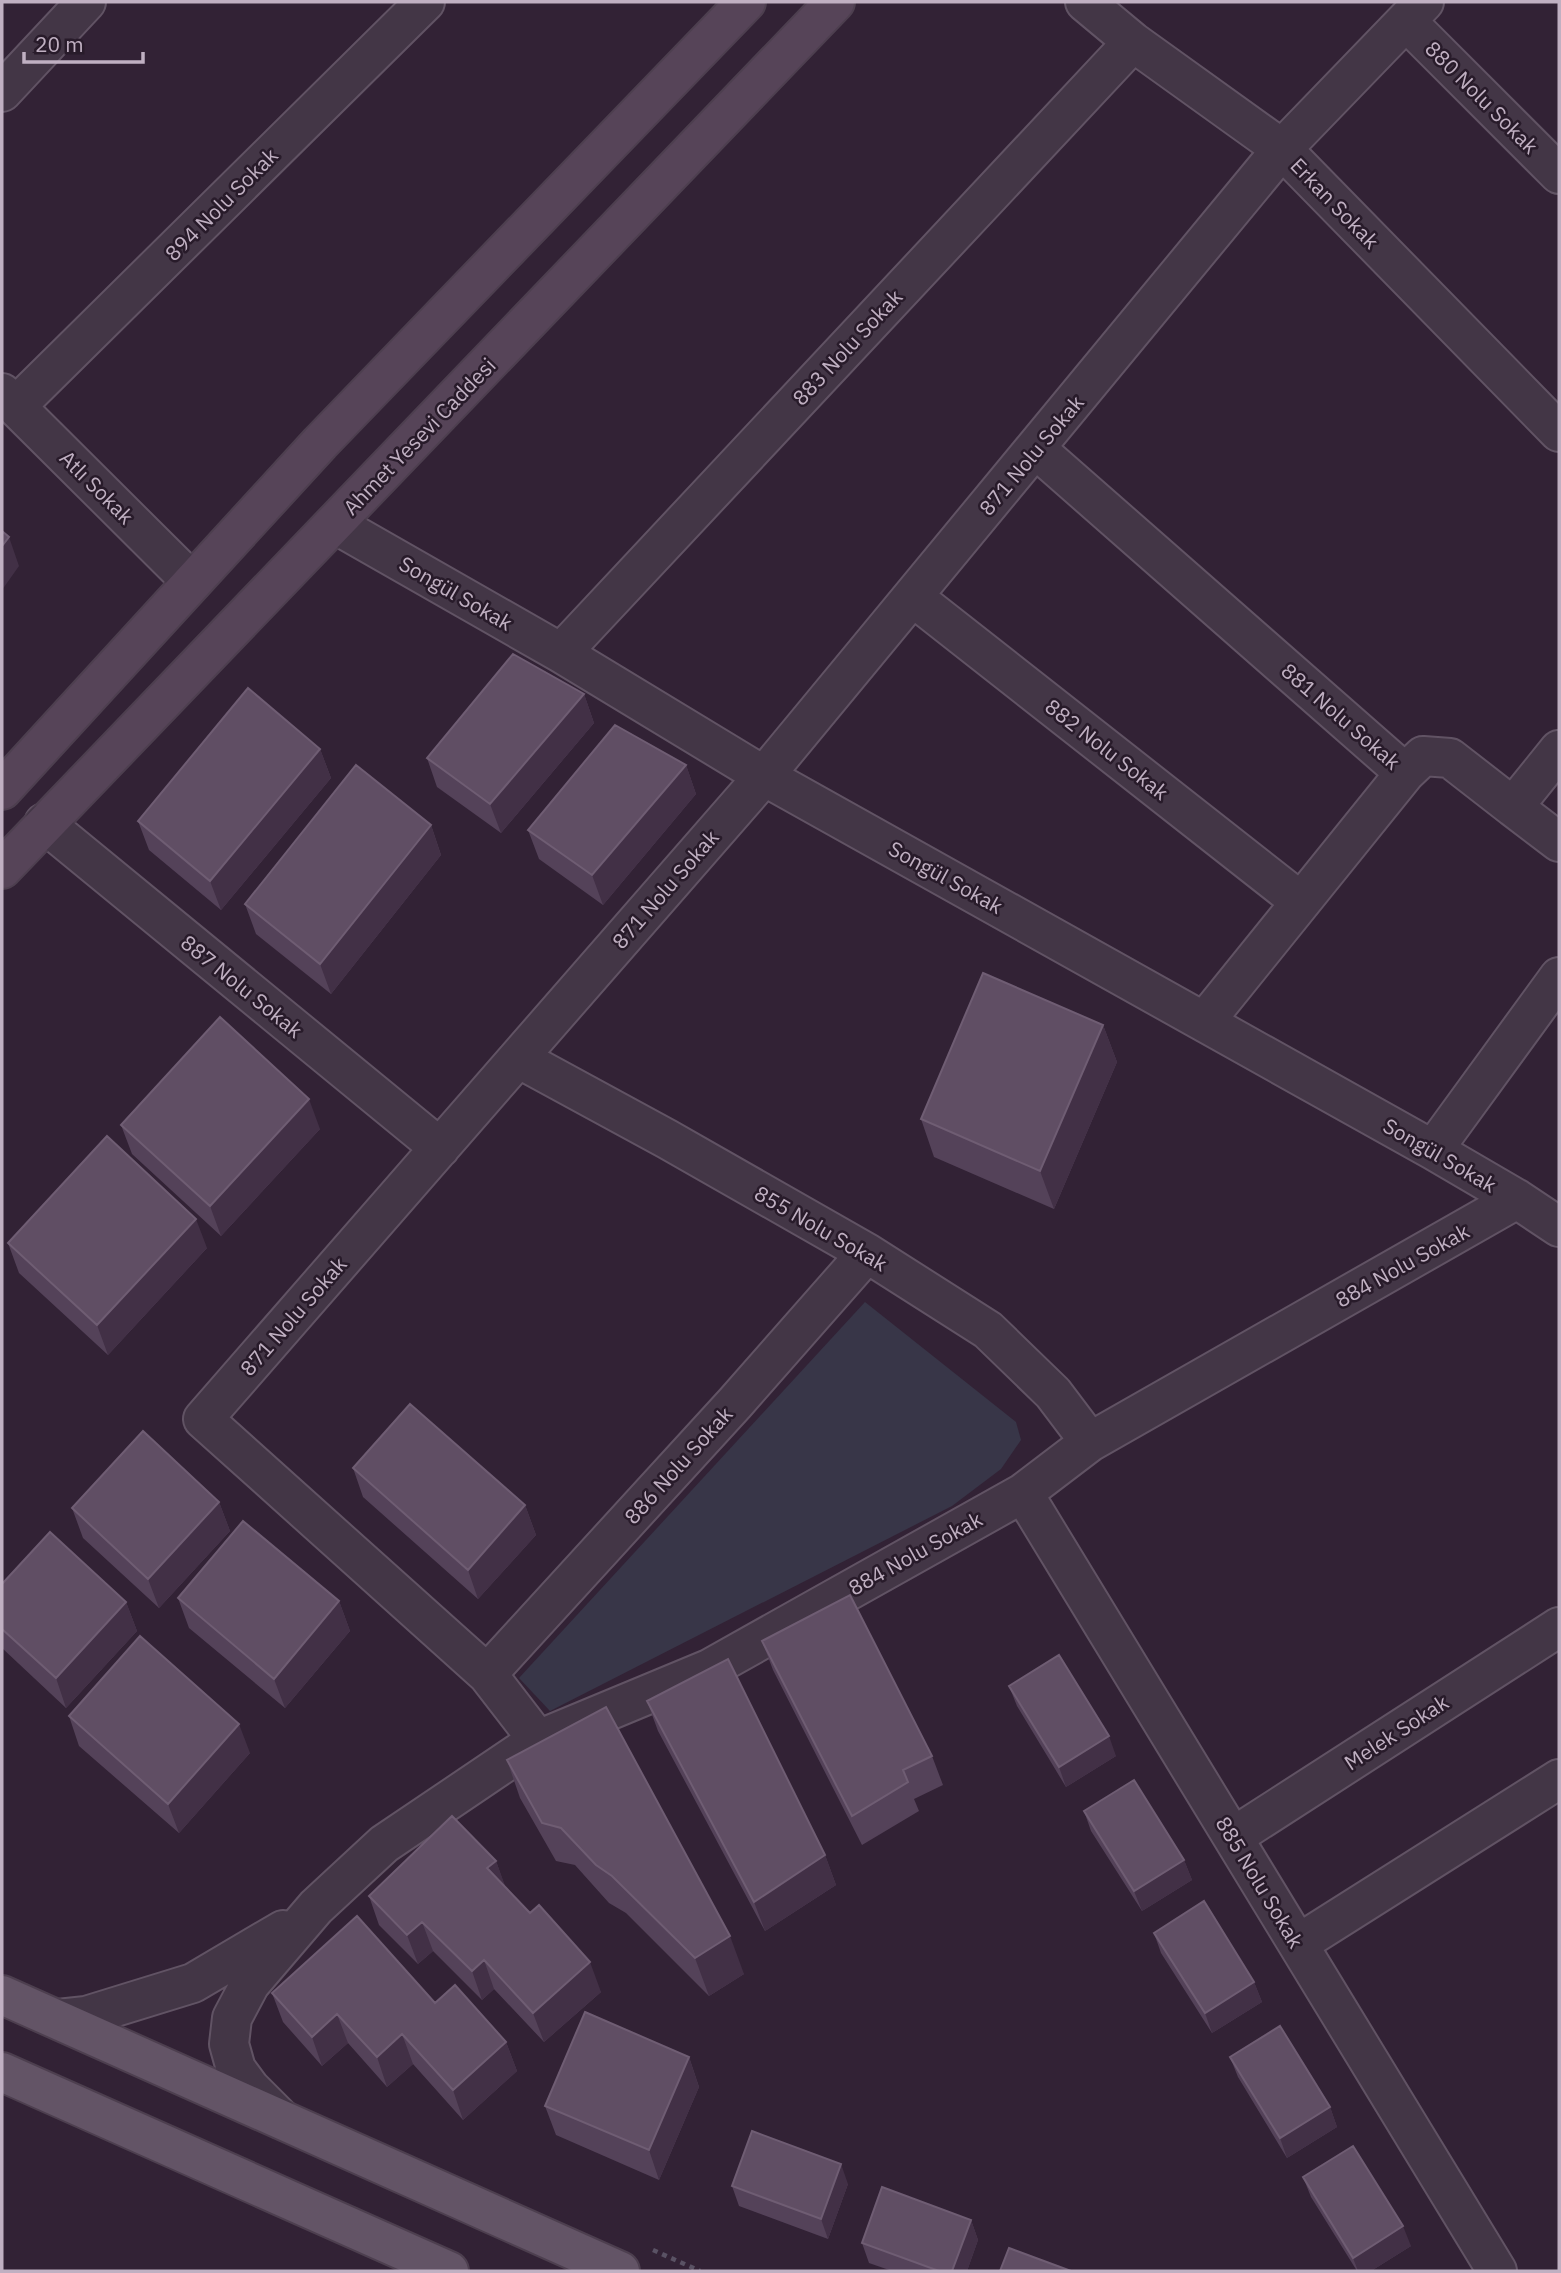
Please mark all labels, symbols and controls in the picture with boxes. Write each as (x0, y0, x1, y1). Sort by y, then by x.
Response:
scale bar (24, 21, 144, 65)
text: 20 m (35, 30, 84, 58)
street label: 880 Nolu Sokak (1419, 34, 1545, 160)
street label: 894 Nolu Sokak (158, 141, 284, 267)
street label: Erkan Sokak (1285, 151, 1385, 255)
street label: 883 Nolu Sokak (786, 283, 908, 411)
street label: Ahmet Yesevi Caddesi (337, 351, 501, 521)
street label: 871 Nolu Sokak (972, 389, 1090, 521)
street label: Atlı Sokak (54, 444, 140, 530)
street label: Songül Sokak (394, 549, 518, 637)
street label: 881 Nolu Sokak (1276, 657, 1406, 775)
street label: 882 Nolu Sokak (1040, 692, 1174, 806)
street label: 871 Nolu Sokak (606, 824, 724, 954)
street label: Songül Sokak (884, 834, 1008, 920)
street label: 887 Nolu Sokak (175, 928, 309, 1044)
street label: Songül Sokak (1378, 1111, 1502, 1199)
street label: 855 Nolu Sokak (749, 1179, 893, 1277)
street label: 884 Nolu Sokak (1330, 1217, 1474, 1313)
street label: 871 Nolu Sokak (234, 1251, 352, 1381)
street label: 886 Nolu Sokak (618, 1400, 738, 1530)
street label: 884 Nolu Sokak (843, 1505, 987, 1601)
street label: Melek Sokak (1338, 1688, 1454, 1776)
street label: 885 Nolu Sokak (1210, 1811, 1310, 1953)

